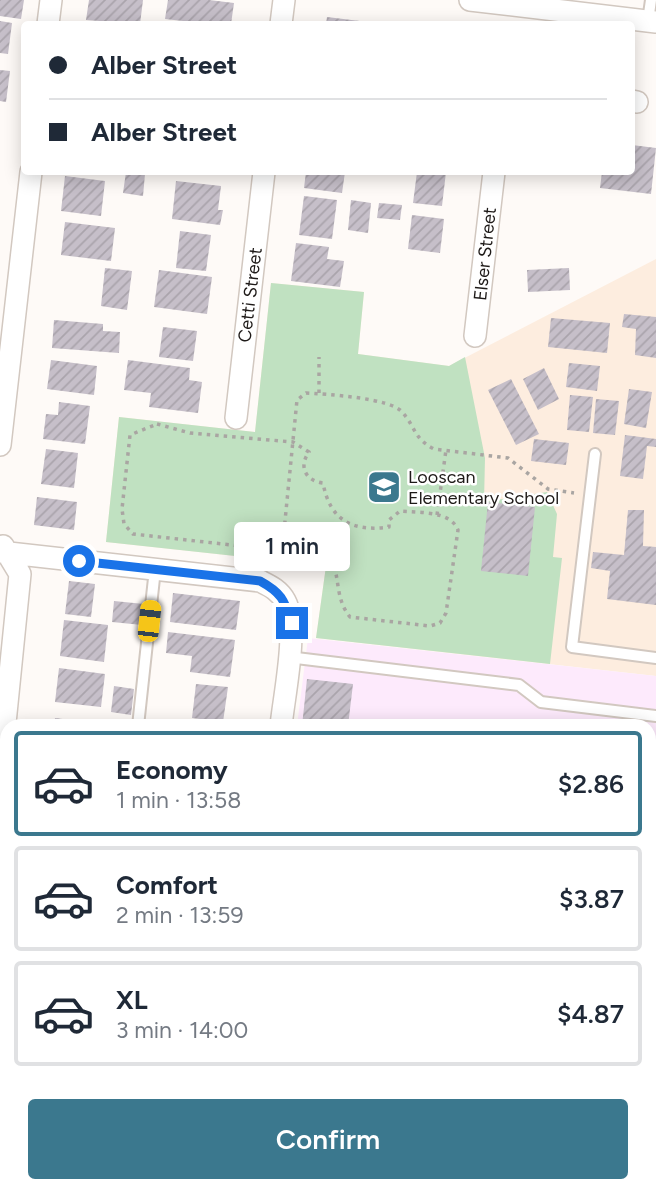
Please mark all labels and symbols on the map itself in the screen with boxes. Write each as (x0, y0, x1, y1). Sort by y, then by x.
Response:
street label: Elser Street (469, 206, 501, 302)
street label: Cetti Street (233, 246, 267, 344)
place label: Looscan Elementary School (408, 466, 559, 509)
school or university icon: Looscan Elementary School (365, 468, 403, 506)
callout: 1 min (234, 522, 350, 570)
route start (63, 545, 95, 577)
car (137, 599, 162, 643)
route end (276, 607, 308, 639)

